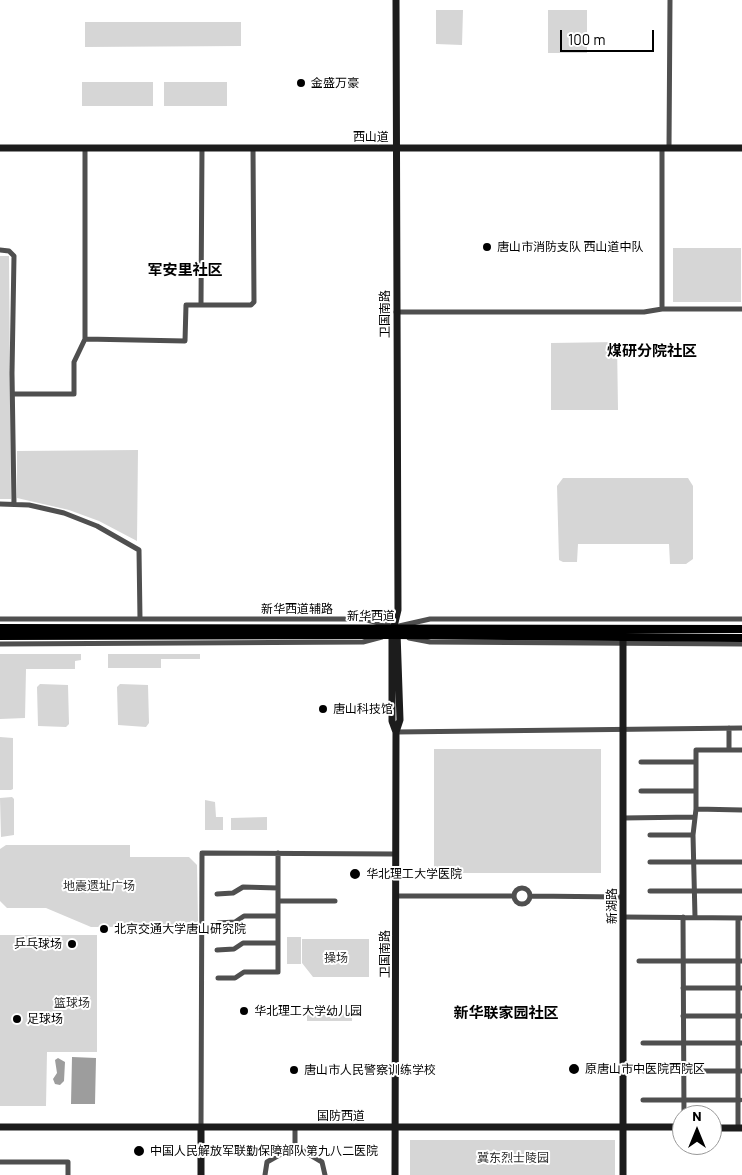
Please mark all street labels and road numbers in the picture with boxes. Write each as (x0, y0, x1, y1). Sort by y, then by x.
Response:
street label: 西山道 (353, 130, 389, 144)
street label: 卫国南路 (378, 290, 392, 338)
street label: 新华西道辅路 (261, 602, 333, 616)
street label: 新华西道 (347, 609, 395, 623)
street label: 新湖路 (605, 888, 619, 924)
street label: 卫国南路 (378, 930, 392, 978)
street label: 国防西道 (317, 1109, 365, 1123)

